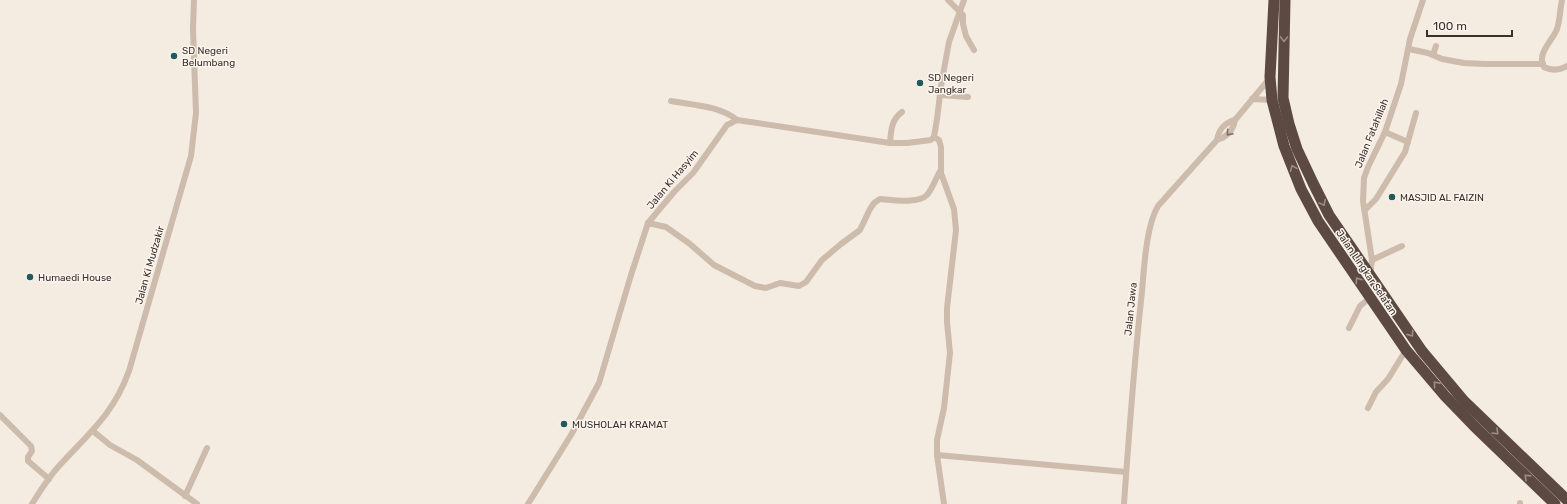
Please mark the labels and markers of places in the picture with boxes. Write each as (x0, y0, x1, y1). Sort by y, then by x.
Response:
place label: SD Negeri Belumbang (182, 45, 235, 69)
marker: SD Negeri Belumbang (169, 51, 179, 61)
place label: SD Negeri Jangkar (928, 72, 974, 96)
marker: SD Negeri Jangkar (915, 78, 925, 88)
marker: MASJID AL FAIZIN (1387, 192, 1397, 202)
place label: MASJID AL FAIZIN (1400, 192, 1484, 204)
marker: Humaedi House (25, 272, 35, 282)
place label: Humaedi House (38, 272, 112, 284)
marker: MUSHOLAH KRAMAT (559, 419, 569, 429)
place label: MUSHOLAH KRAMAT (572, 419, 668, 431)

